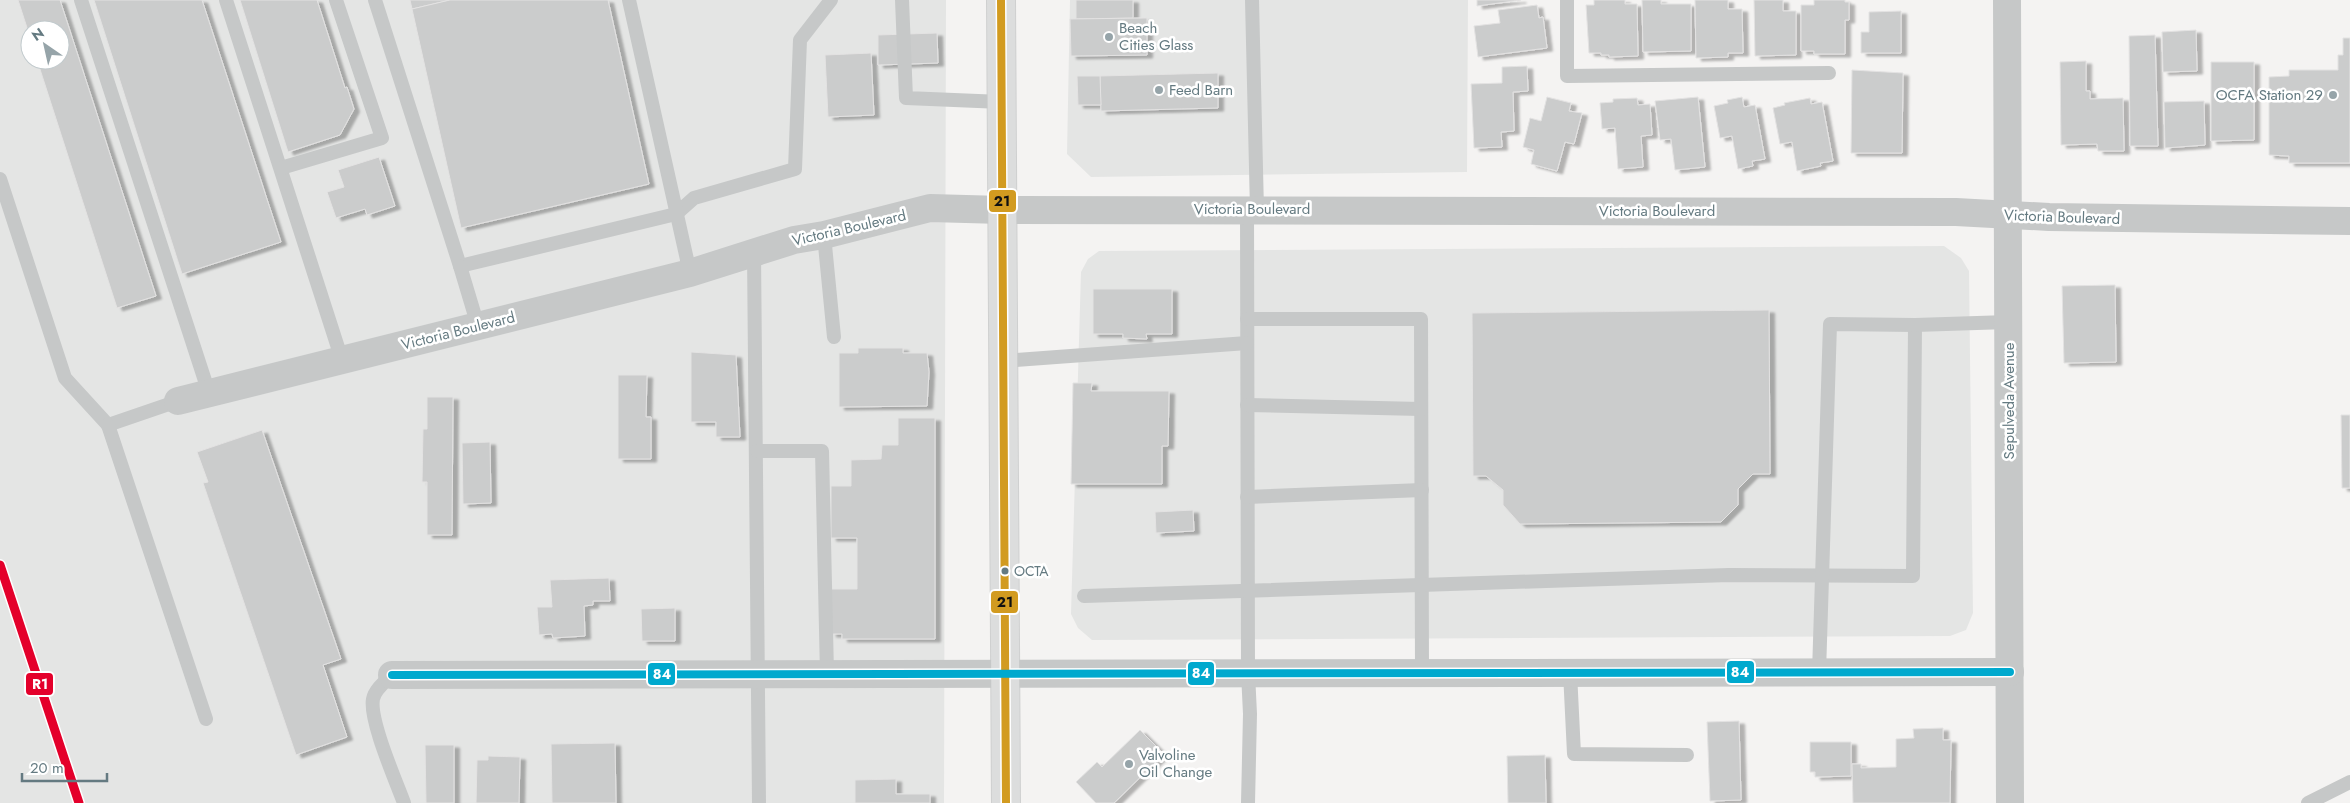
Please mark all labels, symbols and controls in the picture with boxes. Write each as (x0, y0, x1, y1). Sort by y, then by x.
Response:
place label: Beach Cities Glass (1119, 17, 1193, 56)
north arrow (20, 20, 70, 70)
text: N (28, 23, 48, 46)
marker: Beach Cities Glass (1103, 31, 1115, 43)
place label: Feed Barn (1169, 79, 1233, 101)
marker: Feed Barn (1153, 84, 1165, 96)
place label: OCFA Station 29 (2216, 84, 2323, 106)
marker: OCFA Station 29 (2327, 89, 2339, 101)
line badge: 21 (988, 189, 1017, 213)
text: 21 (994, 191, 1010, 211)
street label: Victoria Boulevard (1194, 198, 1310, 220)
street label: Victoria Boulevard (1599, 200, 1715, 222)
street label: Victoria Boulevard (790, 204, 908, 252)
street label: Victoria Boulevard (2003, 204, 2121, 230)
street label: Victoria Boulevard (399, 306, 517, 356)
street label: Sepulveda Avenue (1998, 342, 2020, 459)
place label: OCTA (1014, 561, 1049, 581)
marker: OCTA (1000, 566, 1010, 576)
line badge: 21 (990, 590, 1019, 614)
text: 21 (997, 592, 1013, 612)
line badge: 84 (1726, 660, 1755, 684)
line badge: 84 (1187, 661, 1215, 686)
line badge: 84 (647, 662, 676, 686)
text: 84 (1731, 662, 1749, 682)
text: 84 (1192, 663, 1210, 683)
text: 84 (653, 664, 671, 684)
line badge: R1 (25, 672, 54, 696)
text: R1 (32, 674, 48, 694)
place label: Valvoline Oil Change (1139, 744, 1212, 783)
scale bar (22, 750, 108, 782)
text: 20 m (30, 757, 64, 779)
marker: Valvoline Oil Change (1123, 758, 1135, 770)

